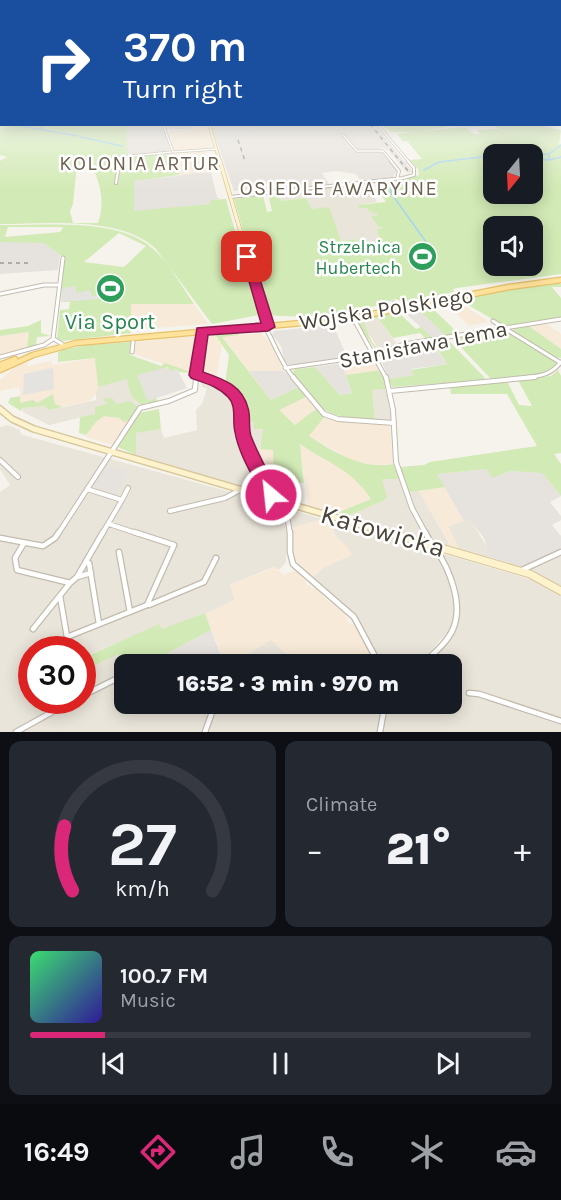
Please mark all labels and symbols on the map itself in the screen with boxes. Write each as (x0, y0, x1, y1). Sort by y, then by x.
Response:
north arrow (483, 144, 543, 204)
district label: KOLONIA ARTUR (59, 152, 221, 175)
district label: OSIEDLE AWARYJNE (240, 177, 438, 200)
pin (221, 231, 272, 282)
place label: Strzelnica Hubertech (315, 236, 401, 279)
sports icon: Strzelnica Hubertech (406, 241, 438, 273)
sports icon: Via Sport (94, 273, 126, 305)
street label: Wojska Polskiego (297, 282, 475, 336)
place label: Via Sport (65, 309, 155, 335)
street label: Stanisława Lema (337, 316, 510, 374)
position arrow (239, 463, 303, 527)
street label: Katowicka (317, 498, 449, 564)
speed limit sign: 30 (18, 636, 96, 714)

